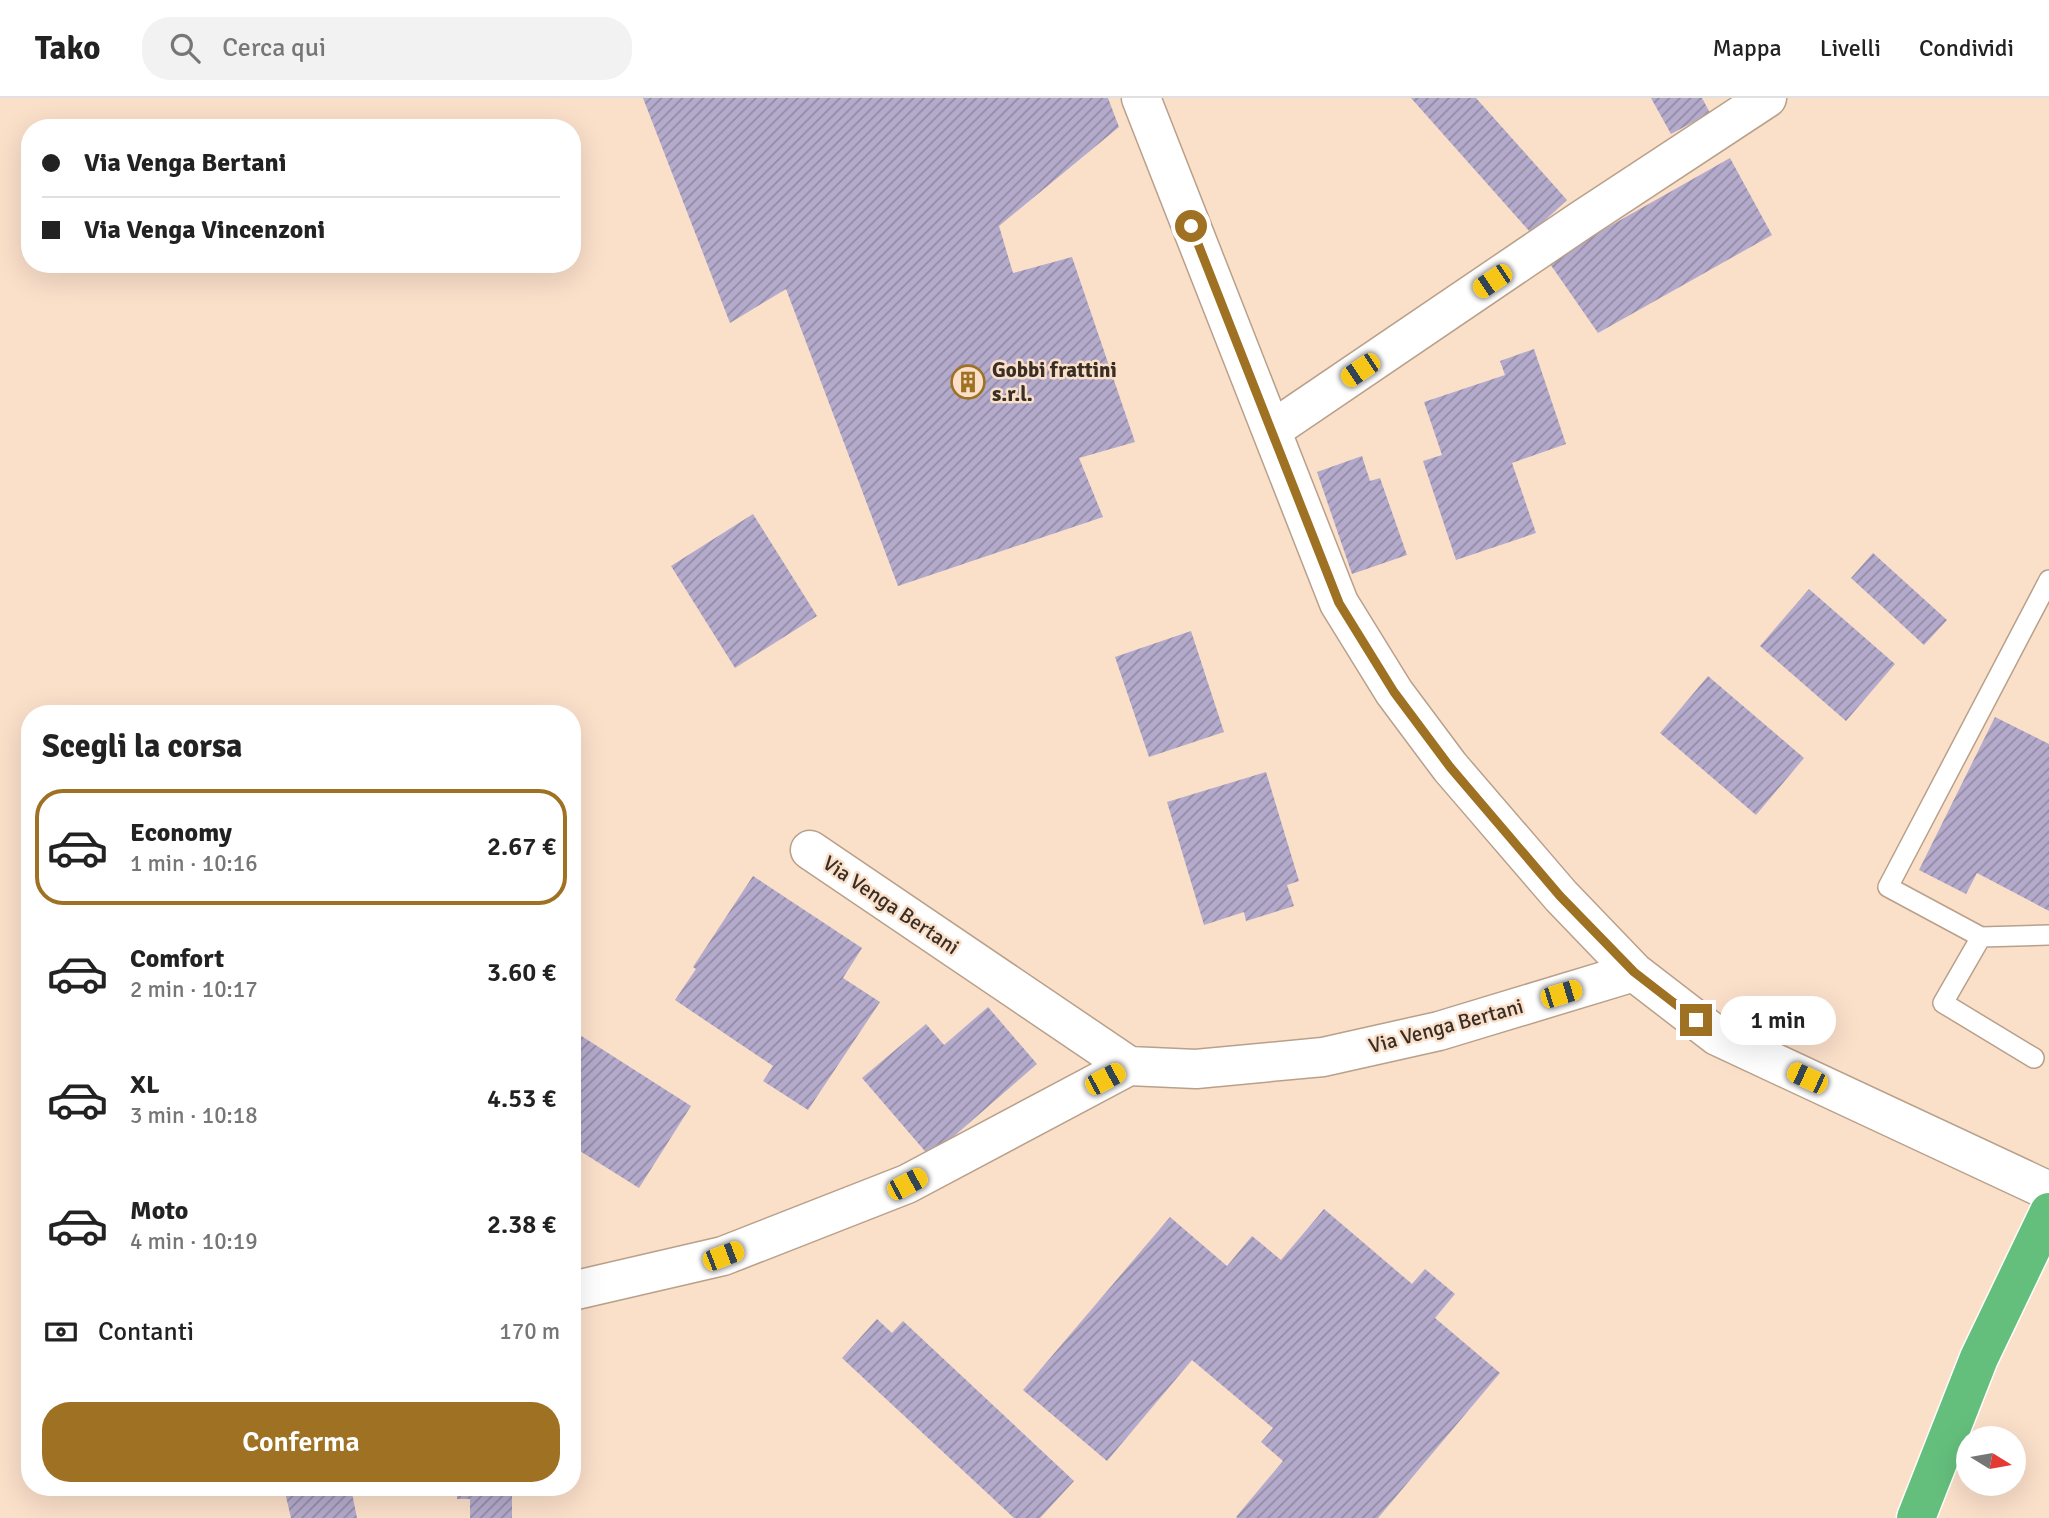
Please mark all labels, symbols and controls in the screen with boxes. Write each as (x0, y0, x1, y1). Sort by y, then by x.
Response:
search box (142, 17, 632, 80)
text: Tako (35, 28, 100, 69)
icon: search (166, 29, 204, 67)
text: Cerca qui (222, 32, 326, 64)
text: Mappa (1713, 33, 1782, 63)
text: Livelli (1820, 33, 1881, 63)
text: Condividi (1919, 33, 2014, 63)
text: Via Venga Bertani (84, 147, 286, 179)
route start (1175, 210, 1207, 242)
text: Via Venga Vincenzoni (84, 214, 325, 246)
car (1469, 261, 1516, 301)
car (1337, 350, 1384, 390)
place label: Gobbi frattini s.r.l. (992, 357, 1117, 407)
building icon: Gobbi frattini s.r.l. (949, 363, 987, 401)
text: Scegli la corsa (42, 727, 243, 766)
icon: car (46, 816, 109, 879)
text: Economy (130, 817, 232, 849)
text: 2.67 € (487, 831, 556, 863)
text: 1 min · 10:16 (130, 849, 258, 878)
street label: Via Venga Bertani (818, 850, 964, 960)
icon: car (46, 942, 109, 1005)
text: Comfort (130, 943, 224, 975)
text: 3.60 € (487, 957, 556, 989)
text: 2 min · 10:17 (130, 975, 258, 1004)
car (1538, 978, 1585, 1010)
street label: Via Venga Bertani (1366, 993, 1526, 1059)
callout: 1 min (1720, 996, 1836, 1044)
route end (1680, 1004, 1712, 1036)
text: 1 min (1750, 1006, 1806, 1035)
car (1082, 1060, 1129, 1098)
car (1784, 1060, 1831, 1096)
icon: car (46, 1068, 109, 1131)
text: XL (130, 1069, 160, 1101)
text: 4.53 € (487, 1083, 556, 1115)
text: 3 min · 10:18 (130, 1101, 258, 1130)
car (884, 1165, 931, 1203)
icon: car (46, 1194, 109, 1257)
text: Moto (130, 1195, 188, 1227)
text: 2.38 € (487, 1209, 556, 1241)
text: 4 min · 10:19 (130, 1227, 258, 1256)
car (700, 1239, 747, 1273)
icon: cash (42, 1313, 80, 1351)
text: Contanti (98, 1316, 194, 1348)
text: 170 m (499, 1317, 560, 1346)
button: Conferma (42, 1402, 560, 1482)
north arrow (1956, 1426, 2026, 1496)
map controls (1956, 1426, 2026, 1496)

